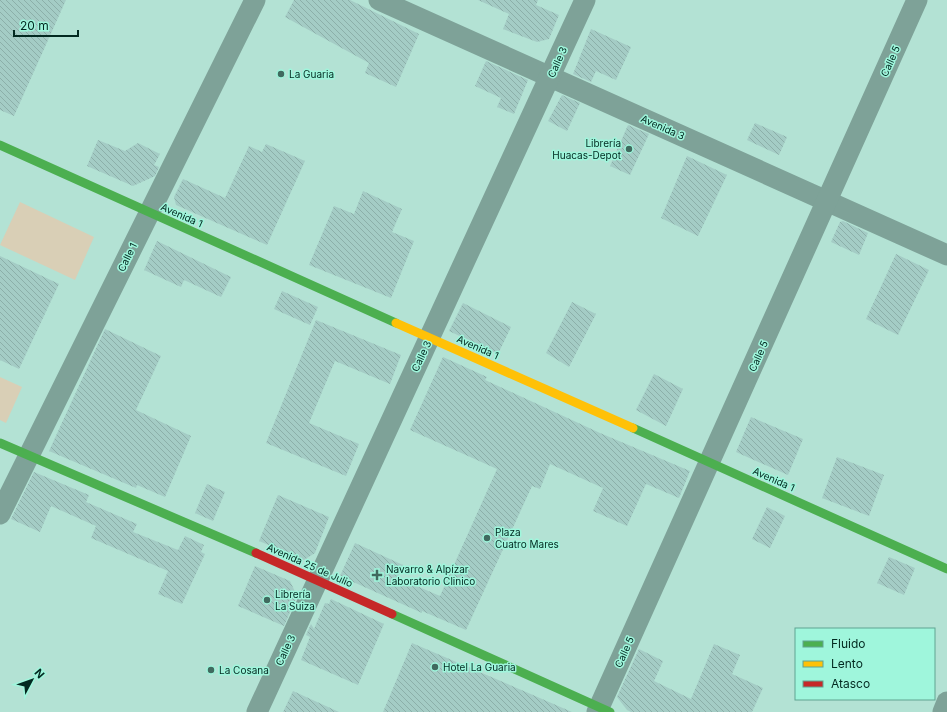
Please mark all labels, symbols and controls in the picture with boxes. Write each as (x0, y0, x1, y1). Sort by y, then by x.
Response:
scale bar (14, 12, 78, 38)
text: 20 m (20, 18, 49, 33)
street label: Calle 5 (878, 44, 902, 78)
street label: Calle 3 (545, 45, 569, 79)
place label: La Guaria (289, 68, 334, 80)
marker: La Guaria (276, 69, 286, 79)
street label: Avenida 3 (639, 112, 687, 142)
place label: Librería Huacas-Depot (552, 137, 622, 161)
marker: Librería Huacas-Depot (624, 144, 634, 154)
street label: Avenida 1 (159, 200, 205, 230)
street label: Calle 1 (115, 241, 139, 273)
street label: Avenida 1 (455, 332, 501, 362)
street label: Calle 3 (409, 339, 433, 373)
street label: Calle 5 (746, 339, 770, 373)
street label: Avenida 1 (751, 464, 797, 494)
place label: Plaza Cuatro Mares (495, 526, 559, 550)
marker: Plaza Cuatro Mares (482, 533, 492, 543)
street label: Avenida 25 de Julio (265, 541, 355, 589)
place label: Navarro & Alpízar Laboratorio Clinico (386, 563, 475, 587)
marker: Navarro & Alpízar Laboratorio Clinico (371, 569, 383, 581)
place label: Librería La Suiza (275, 588, 315, 612)
marker: Librería La Suiza (262, 595, 272, 605)
legend (795, 628, 935, 700)
street label: Calle 3 (273, 633, 297, 667)
street label: Calle 5 (612, 635, 636, 669)
text: Fluido (831, 636, 866, 651)
text: Lento (831, 656, 863, 671)
north arrow (12, 660, 52, 700)
place label: Hotel La Guaria (443, 661, 516, 673)
marker: Hotel La Guaria (430, 662, 440, 672)
place label: La Cosana (219, 664, 269, 676)
marker: La Cosana (206, 665, 216, 675)
text: N (32, 666, 48, 681)
text: Atasco (831, 676, 870, 691)

